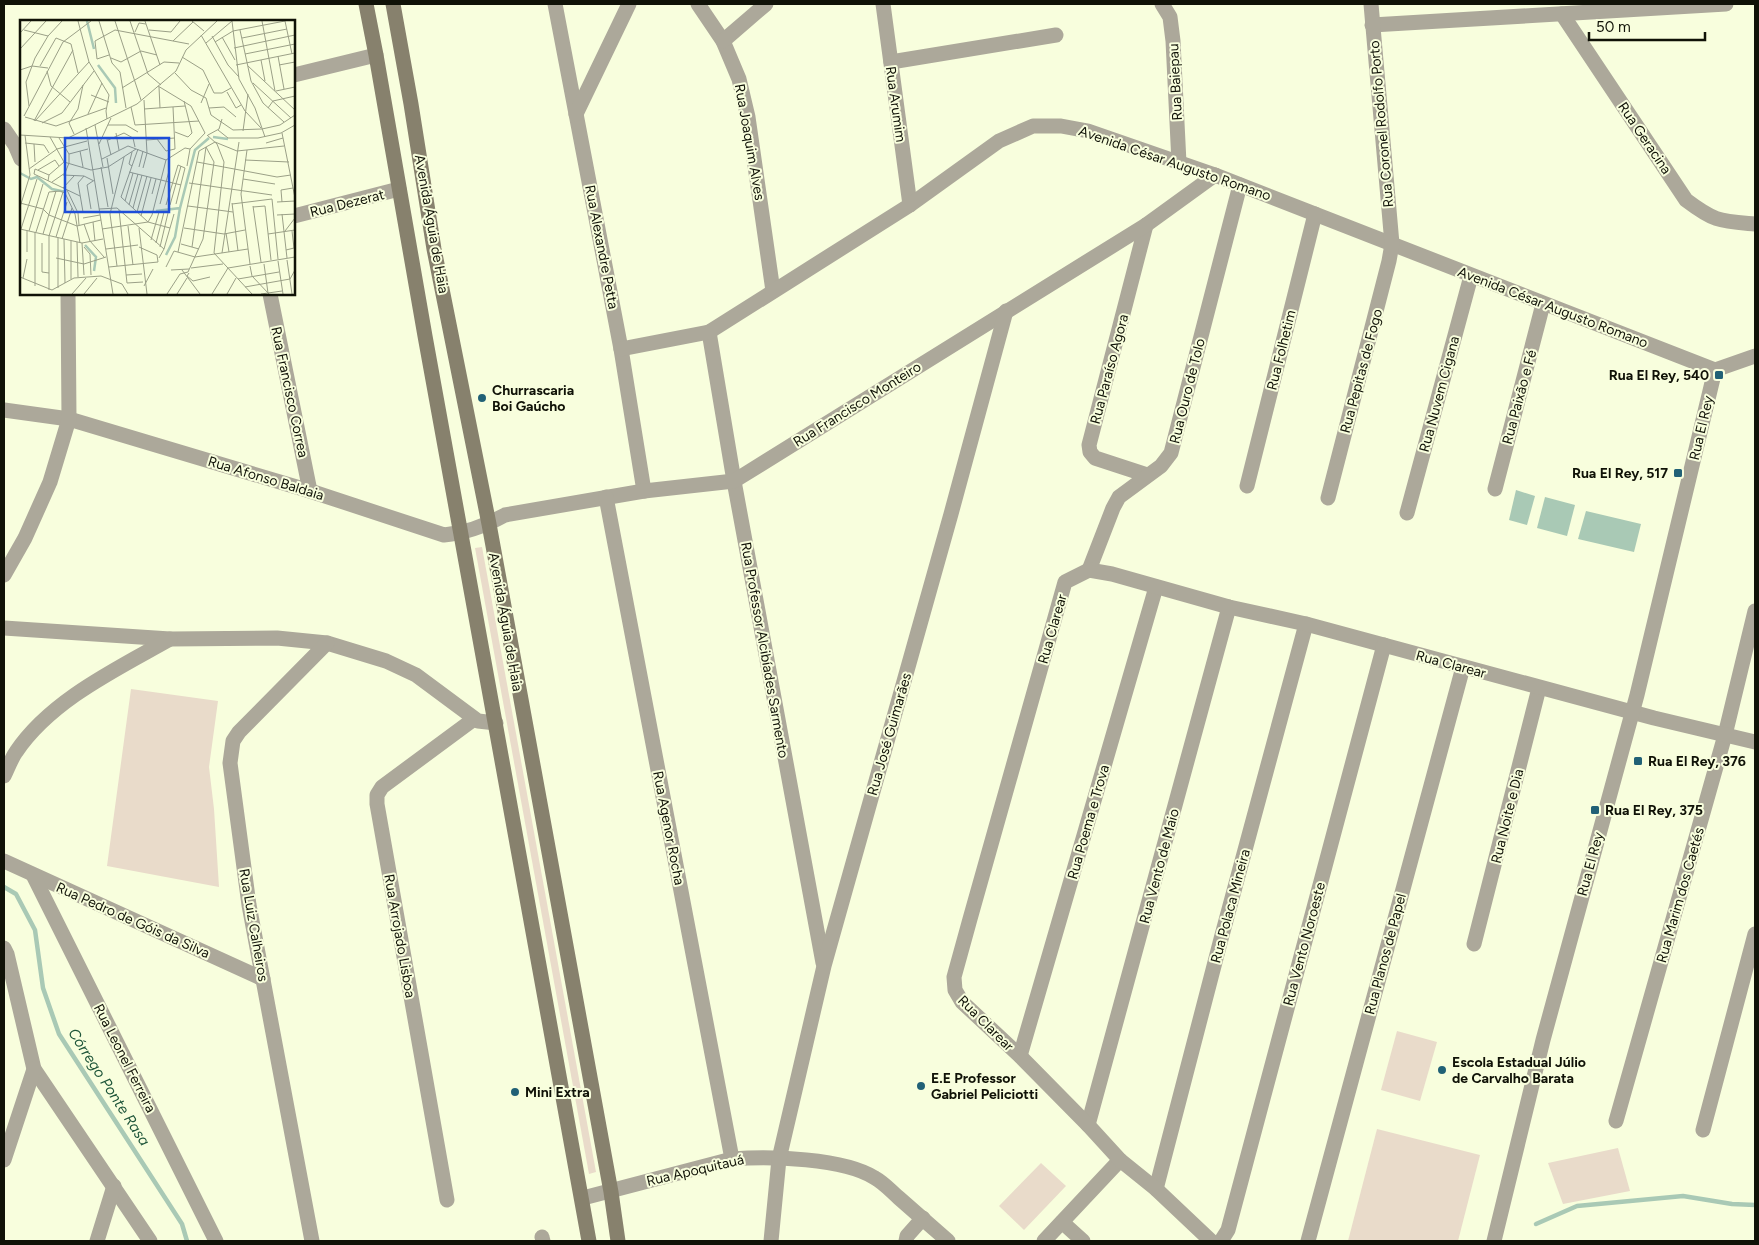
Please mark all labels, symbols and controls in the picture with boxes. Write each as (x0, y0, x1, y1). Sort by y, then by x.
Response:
scale bar (1589, 10, 1705, 42)
text: 50 m (1596, 18, 1631, 36)
inset map (20, 20, 295, 295)
street label: Rua Coronel Rodolfo Porto (1366, 40, 1397, 208)
street label: Rua Baiepau (1165, 43, 1186, 121)
street label: Rua Arumim (882, 65, 909, 143)
street label: Rua Joaquim Alves (731, 82, 768, 202)
street label: Rua Geracina (1614, 99, 1675, 177)
street label: Avenida César Augusto Romano (1077, 123, 1273, 204)
street label: Avenida Águia de Haia (411, 153, 452, 295)
street label: Rua Alexandre Petta (581, 184, 622, 311)
street label: Rua Dezerat (308, 186, 386, 221)
street label: Avenida César Augusto Romano (1455, 263, 1650, 352)
street label: Rua Pepitas de Fogo (1337, 307, 1386, 435)
street label: Rua Folhetim (1263, 308, 1300, 392)
street label: Rua Paraíso Agora (1087, 312, 1132, 426)
street label: Rua Francisco Correa (267, 325, 312, 459)
street label: Rua Nuvem Cigana (1416, 334, 1463, 454)
street label: Rua Ouro de Tolo (1166, 337, 1209, 445)
street label: Rua Paixão e Fé (1499, 348, 1540, 446)
street label: Rua Francisco Monteiro (790, 358, 924, 451)
place label: Rua El Rey, 540 (1609, 367, 1709, 384)
marker: Rua El Rey, 540 (1713, 369, 1725, 381)
place label: Churrascaria Boi Gaúcho (492, 382, 574, 415)
marker: Churrascaria Boi Gaúcho (476, 392, 488, 404)
street label: Rua El Rey (1686, 394, 1717, 462)
street label: Rua Afonso Baldaia (206, 453, 326, 504)
place label: Rua El Rey, 517 (1572, 465, 1668, 482)
marker: Rua El Rey, 517 (1672, 467, 1684, 479)
street label: Rua Professor Alcibíades Sarmento (737, 541, 792, 760)
street label: Avenida Águia de Haia (485, 551, 526, 693)
street label: Rua Clarear (1034, 592, 1071, 666)
street label: Rua Clarear (1414, 647, 1488, 682)
street label: Rua José Guimarães (864, 671, 915, 797)
place label: Rua El Rey, 376 (1648, 753, 1746, 770)
marker: Rua El Rey, 376 (1632, 755, 1644, 767)
street label: Rua Poema e Trova (1064, 763, 1113, 881)
street label: Rua Noite e Dia (1488, 767, 1527, 865)
street label: Rua Agenor Rocha (649, 770, 688, 887)
place label: Rua El Rey, 375 (1605, 802, 1703, 819)
marker: Rua El Rey, 375 (1589, 804, 1601, 816)
street label: Rua Vento de Maio (1136, 807, 1183, 925)
street label: Rua Marim dos Caetés (1653, 825, 1708, 965)
street label: Rua El Rey (1574, 830, 1607, 898)
street label: Rua Polaca Mineira (1207, 847, 1254, 965)
street label: Rua Luiz Calheiros (235, 867, 272, 983)
street label: Rua Arrojado Lisboa (380, 873, 419, 999)
street label: Rua Pedro de Góis da Silva (53, 879, 212, 962)
street label: Rua Vento Noroeste (1280, 880, 1329, 1008)
street label: Rua Planos de Papel (1361, 892, 1410, 1017)
street label: Rua Clarear (954, 992, 1017, 1055)
street label: Rua Leonel Ferreira (90, 1001, 159, 1115)
water label: Córrego Ponte Rasa (64, 1025, 154, 1149)
place label: Escola Estadual Júlio de Carvalho Barata (1452, 1054, 1586, 1087)
marker: Escola Estadual Júlio de Carvalho Barata (1436, 1064, 1448, 1076)
place label: E.E Professor Gabriel Peliciotti (931, 1070, 1038, 1103)
marker: E.E Professor Gabriel Peliciotti (915, 1080, 927, 1092)
place label: Mini Extra (525, 1084, 590, 1101)
marker: Mini Extra (509, 1086, 521, 1098)
street label: Rua Apoquitauá (645, 1151, 746, 1190)

